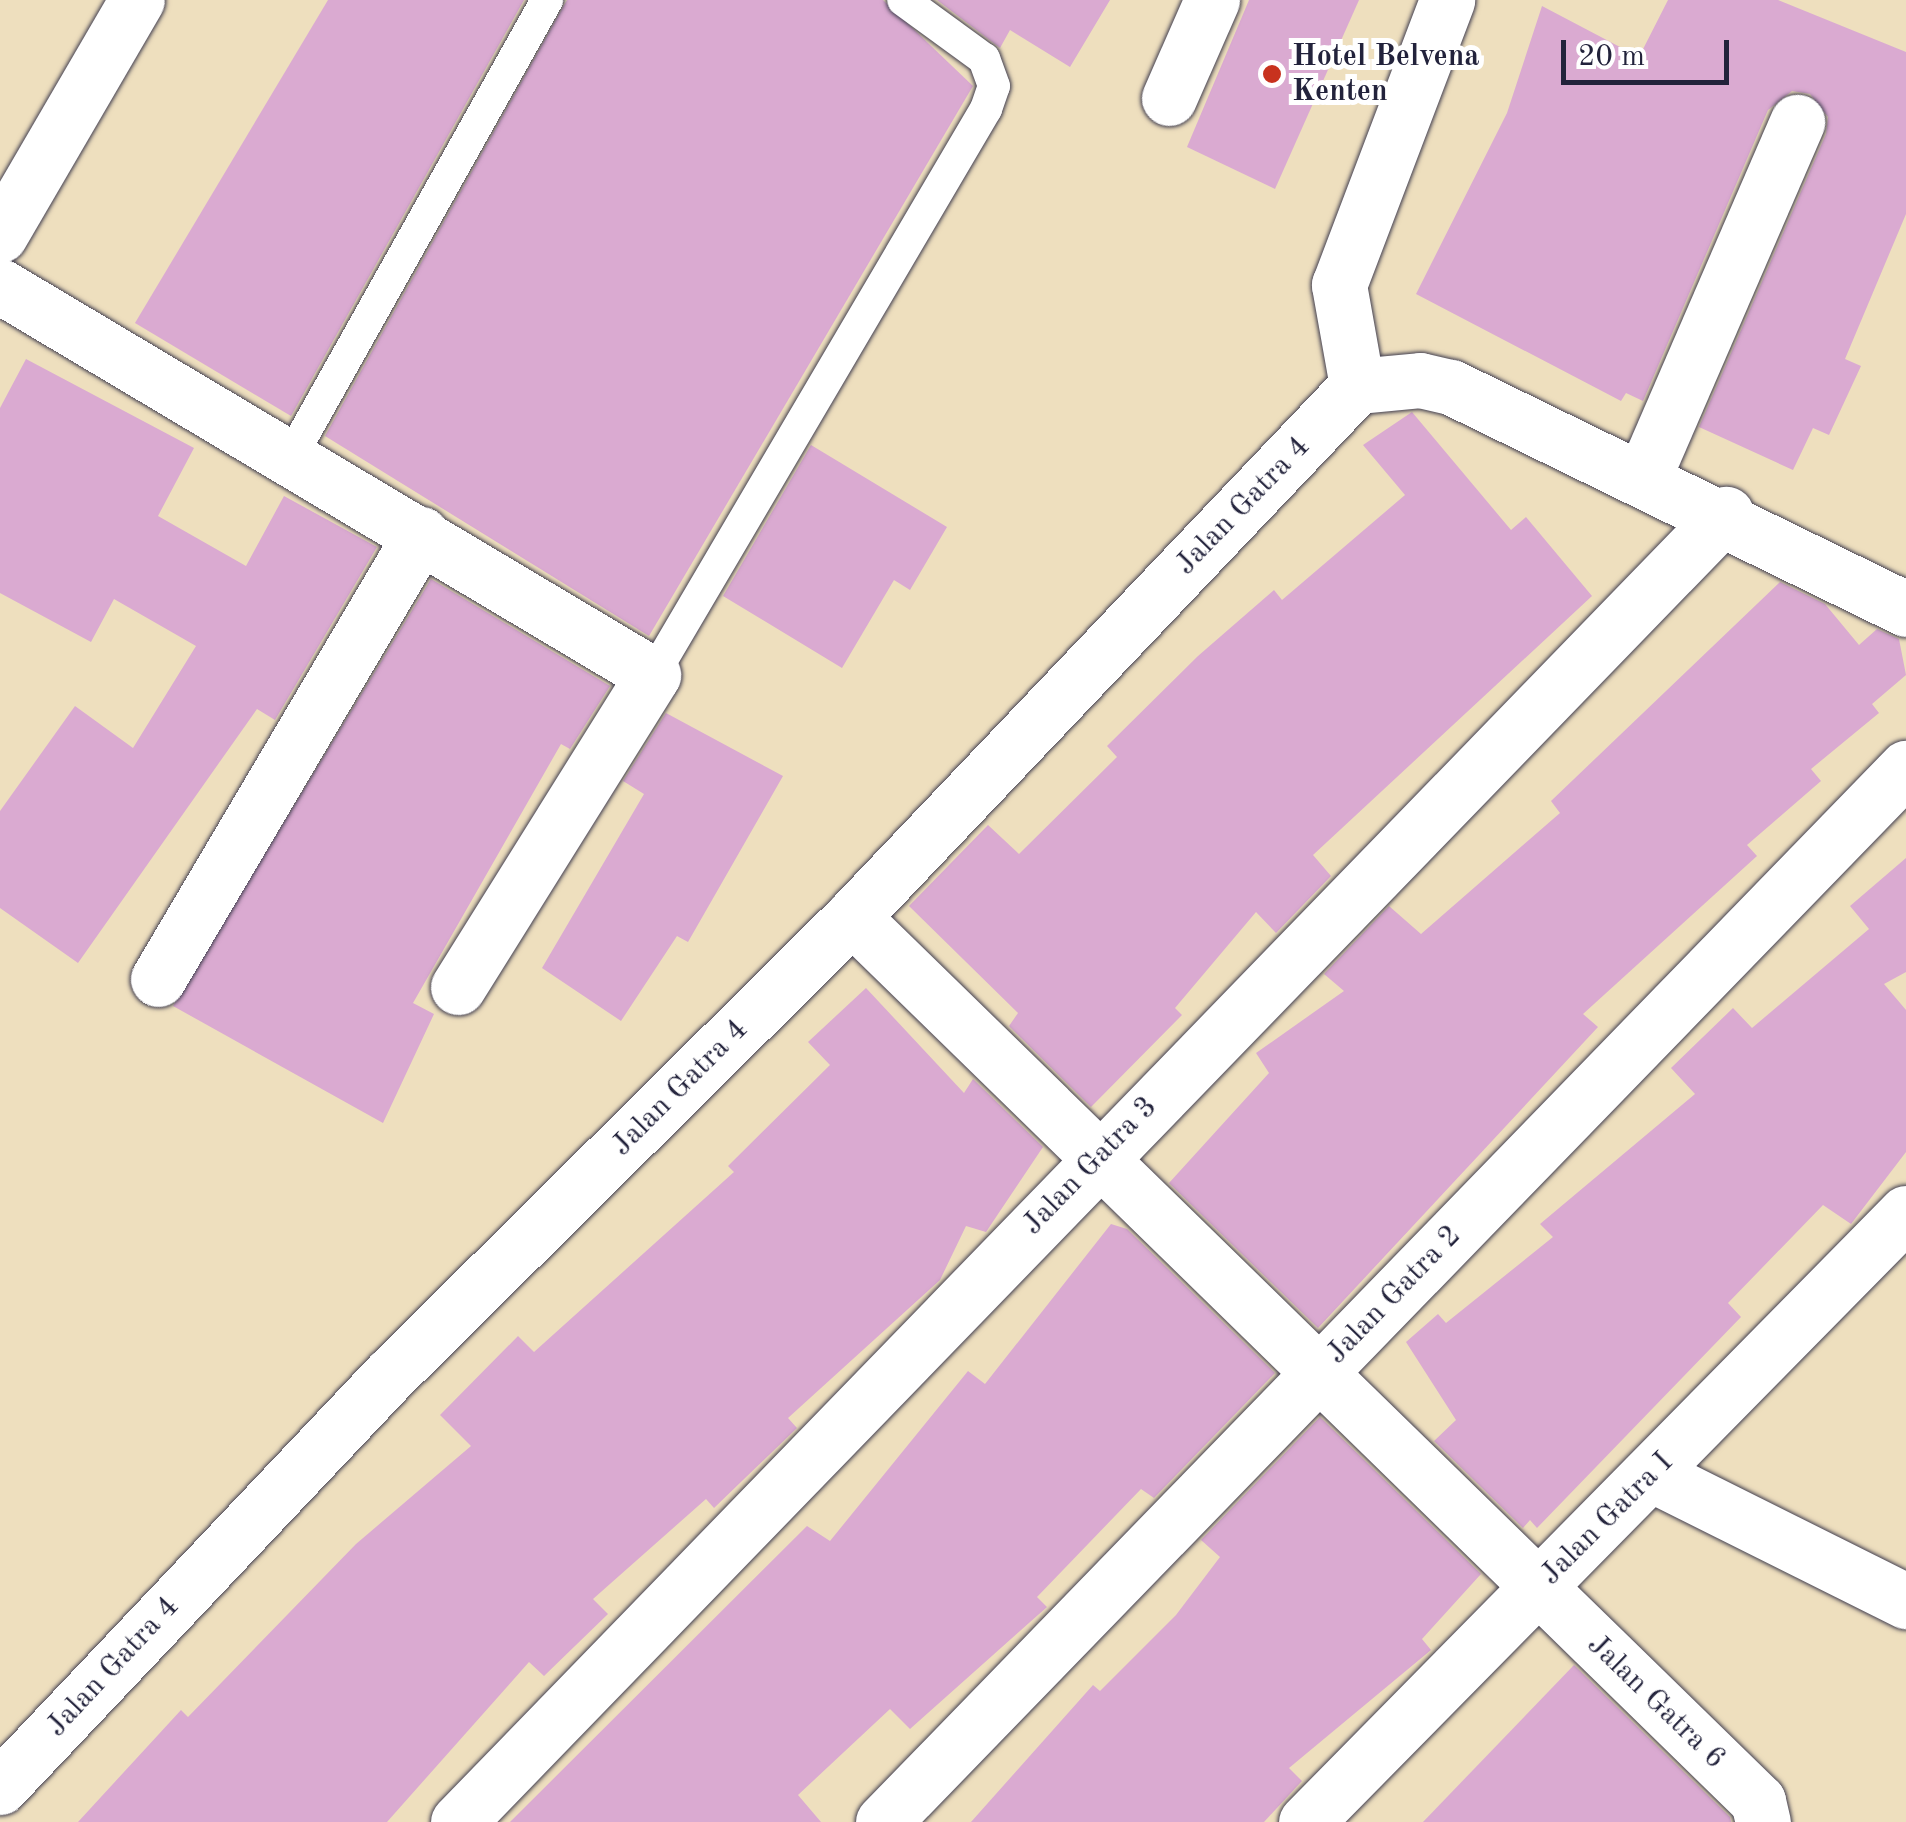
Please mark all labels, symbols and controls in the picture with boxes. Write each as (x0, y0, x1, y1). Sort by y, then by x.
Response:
scale bar (1566, 20, 1734, 82)
place label: Hotel Belvena Kenten (1292, 39, 1480, 110)
text: 20 m (1578, 42, 1645, 72)
marker: Hotel Belvena Kenten (1261, 63, 1283, 85)
street label: Jalan Gatra 4 (1168, 429, 1318, 583)
street label: Jalan Gatra 4 (604, 1012, 756, 1164)
street label: Jalan Gatra 3 (1015, 1089, 1165, 1243)
street label: Jalan Gatra 2 (1319, 1218, 1469, 1372)
street label: Jalan Gatra I (1533, 1445, 1681, 1593)
street label: Jalan Gatra 4 (39, 1589, 187, 1745)
street label: Jalan Gatra 6 (1579, 1627, 1733, 1777)

